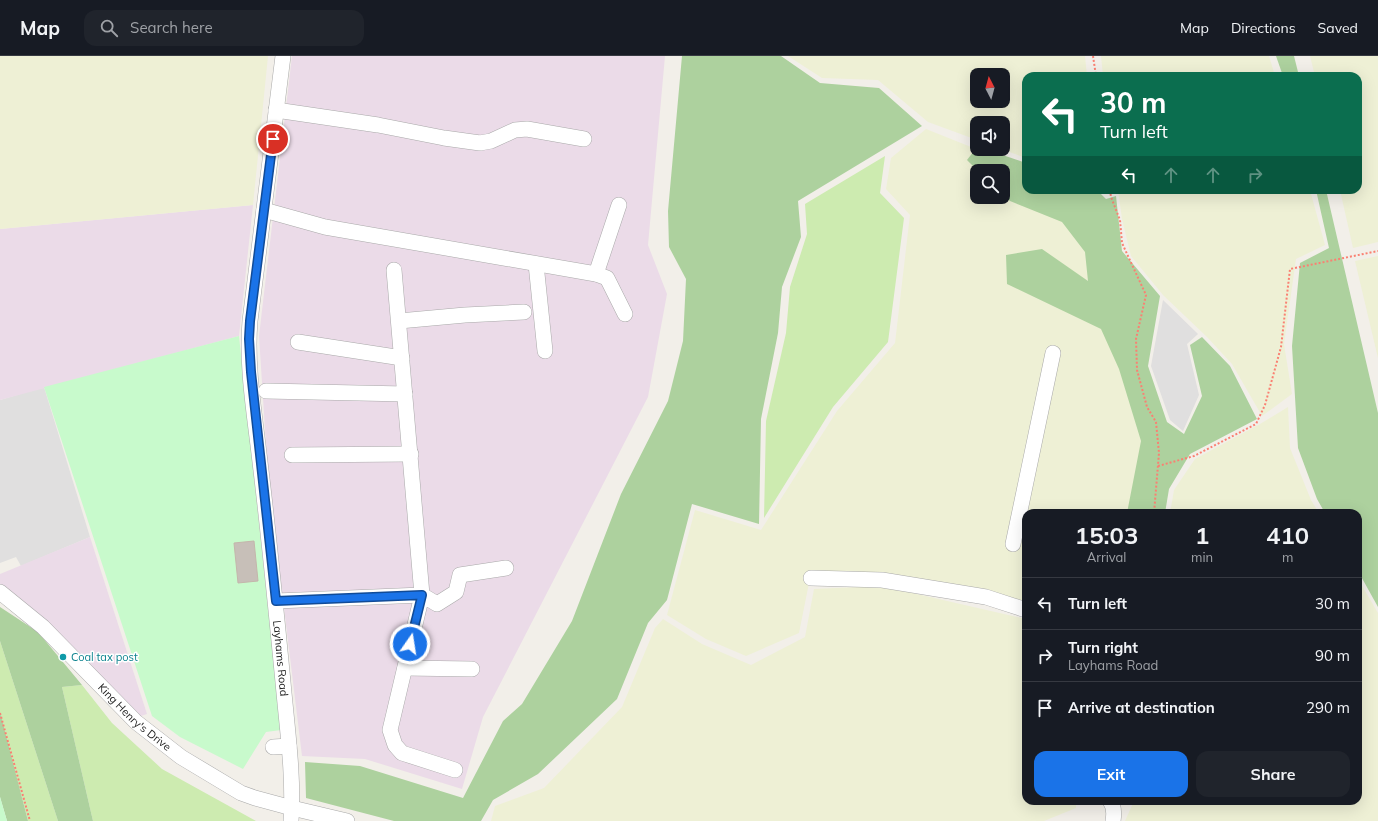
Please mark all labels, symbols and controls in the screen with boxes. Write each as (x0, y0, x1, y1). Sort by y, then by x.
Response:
search box (84, 10, 364, 46)
text: Map (20, 16, 60, 40)
icon: search (98, 17, 120, 39)
text: Search here (130, 18, 213, 37)
text: Map (1180, 19, 1209, 37)
text: Directions (1231, 19, 1296, 37)
text: Saved (1318, 19, 1358, 37)
north arrow (970, 68, 1010, 108)
map controls (970, 68, 1010, 204)
text: 30 m (1100, 85, 1166, 120)
icon: left (1034, 88, 1086, 140)
button: sound (970, 116, 1010, 156)
text: Turn left (1100, 120, 1168, 143)
pin (256, 122, 290, 156)
icon: arrive (262, 128, 284, 150)
button: search (970, 164, 1010, 204)
icon: left (1118, 164, 1140, 186)
icon: ahead (1160, 164, 1182, 186)
icon: ahead (1202, 164, 1224, 186)
icon: right (1244, 164, 1266, 186)
text: 15:03 (1075, 520, 1138, 550)
text: 1 (1195, 520, 1209, 550)
text: 410 (1266, 520, 1309, 550)
text: Arrival (1087, 549, 1126, 565)
text: min (1191, 549, 1213, 565)
text: m (1282, 549, 1293, 565)
icon: left (1034, 593, 1056, 615)
text: Turn left (1068, 594, 1127, 613)
text: 30 m (1315, 594, 1350, 613)
street label: Layhams Road (270, 620, 291, 697)
position arrow (389, 623, 431, 665)
text: Turn right (1068, 638, 1138, 657)
icon: right (1034, 645, 1056, 667)
text: 90 m (1315, 646, 1350, 665)
place label: Coal tax post (71, 650, 138, 664)
marker: Coal tax post (58, 652, 68, 662)
text: Layhams Road (1068, 657, 1158, 673)
street label: King Henry's Drive (95, 680, 174, 754)
icon: arrive (1034, 697, 1056, 719)
text: Arrive at destination (1068, 698, 1215, 717)
text: 290 m (1306, 698, 1350, 717)
button: Exit (1034, 751, 1188, 797)
button: Share (1196, 751, 1350, 797)

